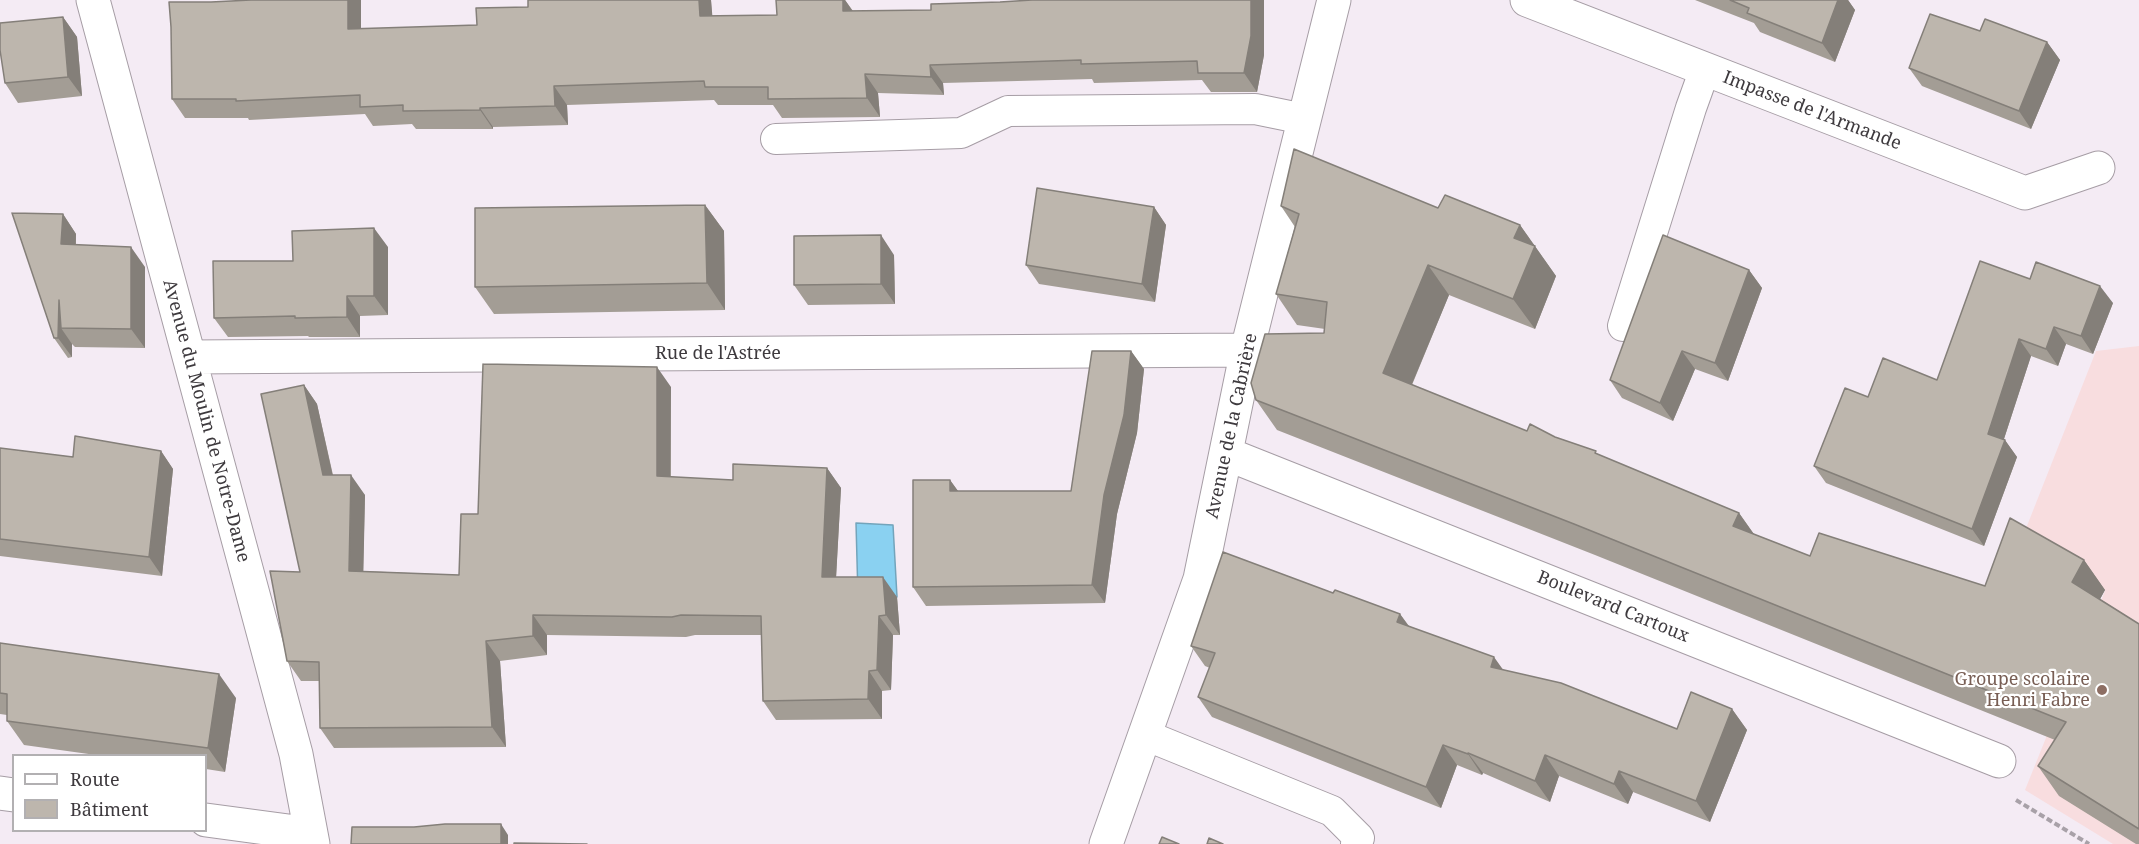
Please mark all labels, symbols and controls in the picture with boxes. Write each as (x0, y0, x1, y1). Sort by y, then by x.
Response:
street label: Impasse de l'Armande (1720, 67, 1904, 155)
street label: Avenue du Moulin de Notre-Dame (158, 277, 254, 565)
street label: Avenue de la Cabrière (1202, 331, 1262, 521)
street label: Rue de l'Astrée (655, 343, 781, 365)
street label: Boulevard Cartoux (1534, 567, 1692, 647)
place label: Groupe scolaire Henri Fabre (1955, 669, 2090, 712)
marker: Groupe scolaire Henri Fabre (2095, 683, 2109, 697)
legend (12, 754, 207, 832)
text: Route (70, 767, 120, 791)
text: Bâtiment (70, 797, 149, 821)

